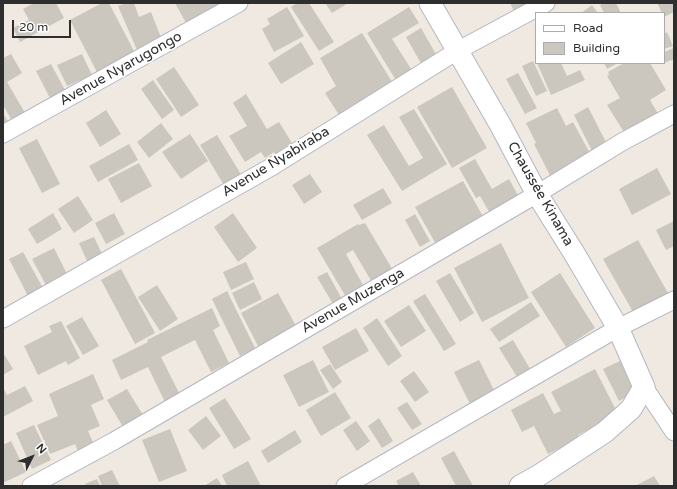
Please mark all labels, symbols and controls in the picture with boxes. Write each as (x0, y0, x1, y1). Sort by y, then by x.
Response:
scale bar (14, 12, 73, 38)
legend (535, 12, 665, 64)
text: 20 m (19, 20, 48, 34)
text: Road (573, 21, 603, 35)
street label: Avenue Nyarugongo (57, 28, 185, 110)
text: Building (573, 41, 620, 55)
street label: Avenue Nyabiraba (219, 123, 333, 201)
street label: Chaussée Kinama (503, 139, 577, 249)
street label: Avenue Muzenga (299, 265, 407, 337)
north arrow (12, 437, 52, 477)
text: N (34, 441, 49, 456)

